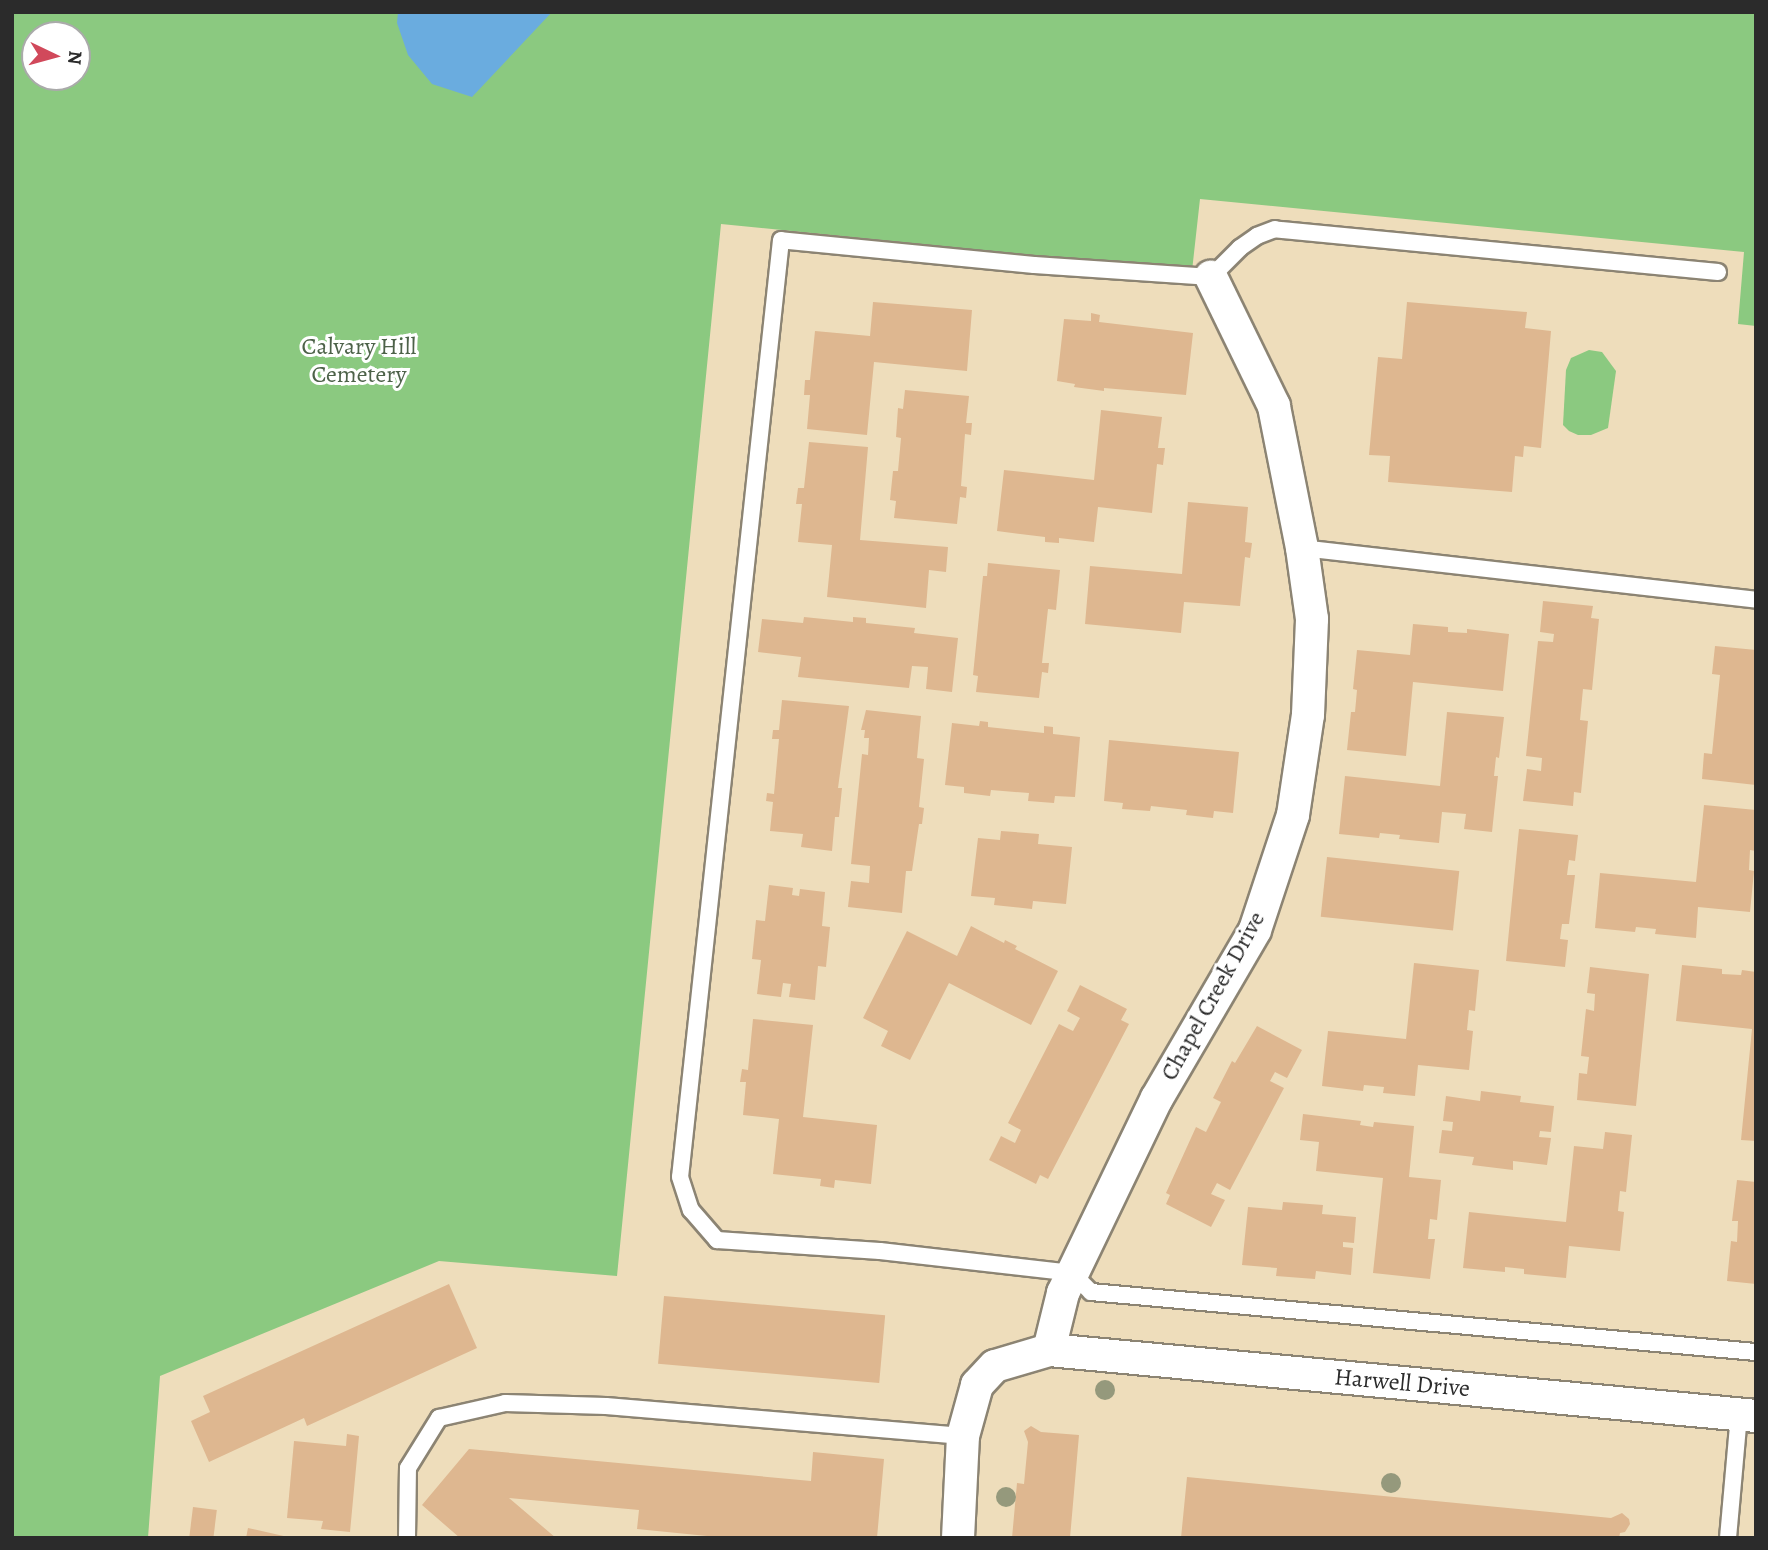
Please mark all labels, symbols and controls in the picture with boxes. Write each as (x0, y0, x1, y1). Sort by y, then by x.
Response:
north arrow (21, 21, 91, 91)
text: N (61, 50, 88, 66)
park label: Calvary Hill Cemetery (302, 333, 416, 389)
street label: Chapel Creek Drive (1155, 907, 1271, 1085)
street label: Harwell Drive (1333, 1363, 1471, 1403)

